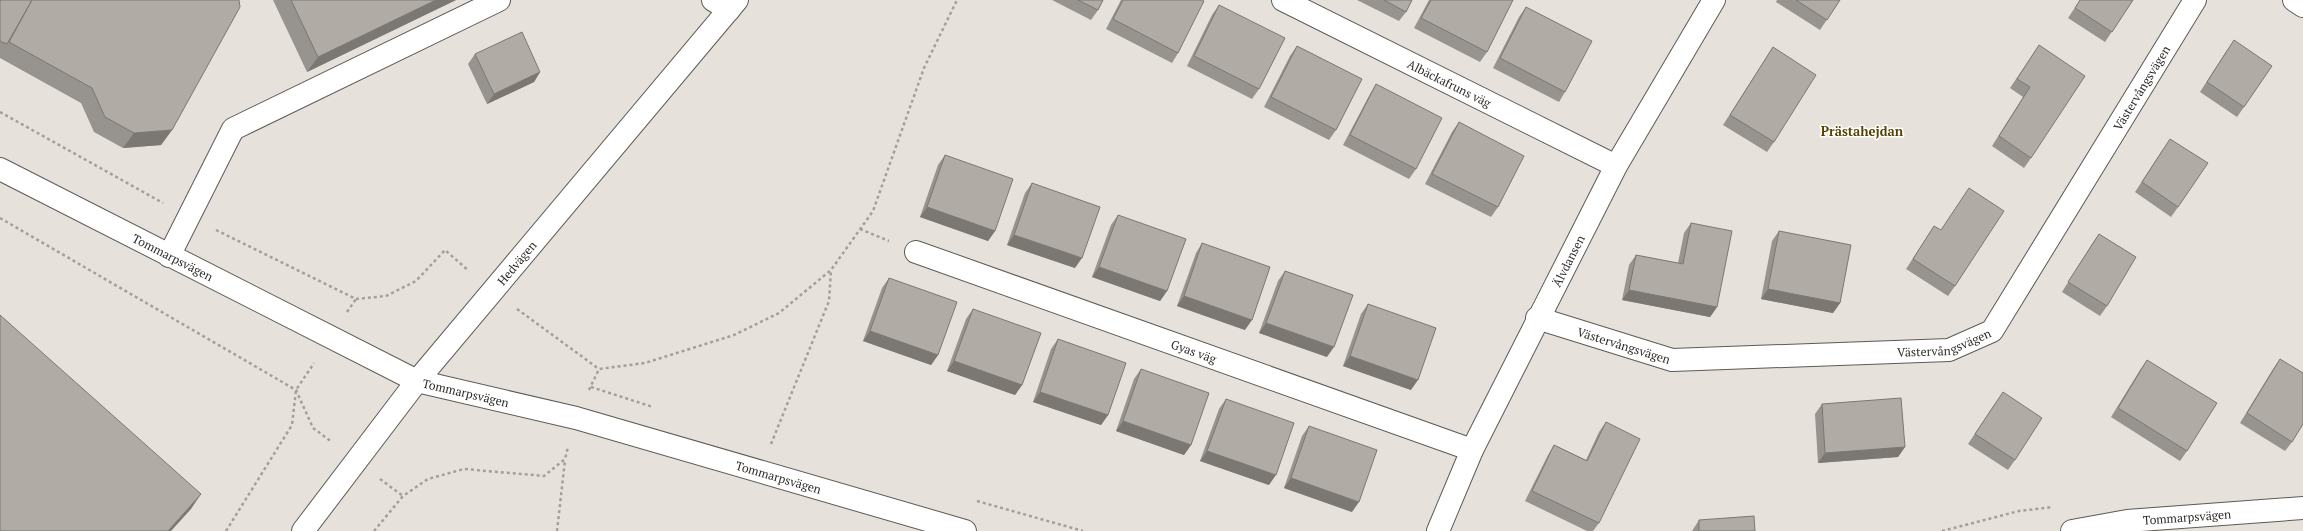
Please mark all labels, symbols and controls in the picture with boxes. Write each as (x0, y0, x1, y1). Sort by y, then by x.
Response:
street label: Västervångsvägen (2110, 42, 2173, 133)
street label: Albäckafruns väg (1405, 56, 1494, 110)
district label: Prästahejdan (1821, 122, 1904, 140)
street label: Tommarpsvägen (130, 230, 216, 284)
street label: Älvdansen (1549, 232, 1587, 289)
street label: Hedvägen (494, 237, 539, 288)
street label: Västervångsvägen (1575, 323, 1672, 367)
street label: Västervångsvägen (1897, 325, 1993, 359)
street label: Gyas väg (1169, 336, 1219, 366)
street label: Tommarpsvägen (421, 375, 511, 410)
street label: Tommarpsvägen (734, 457, 823, 496)
street label: Tommarpsvägen (2142, 506, 2232, 527)

